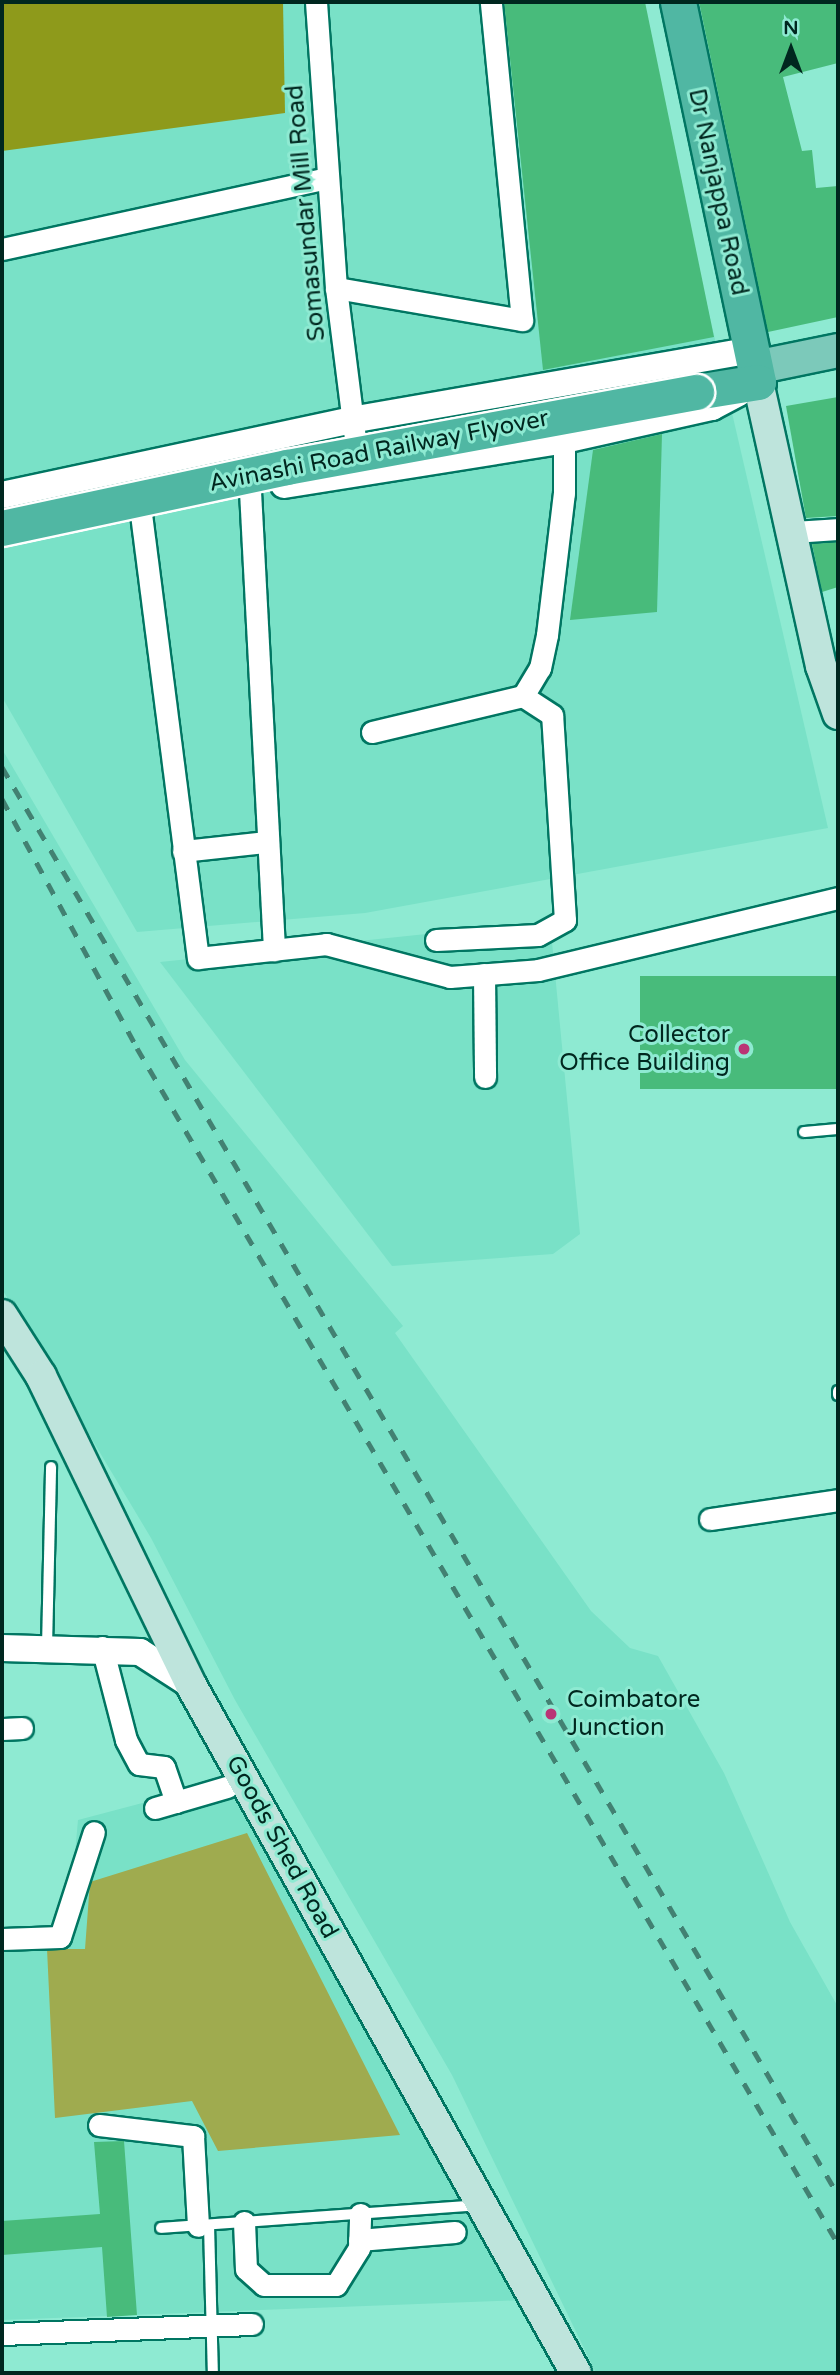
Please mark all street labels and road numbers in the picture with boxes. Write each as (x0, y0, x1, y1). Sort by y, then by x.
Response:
street label: Somasundar Mill Road (280, 84, 332, 342)
street label: Dr Nanjappa Road (682, 86, 754, 298)
street label: Avinashi Road Railway Flyover (207, 404, 551, 498)
street label: Goods Shed Road (220, 1750, 344, 1944)

